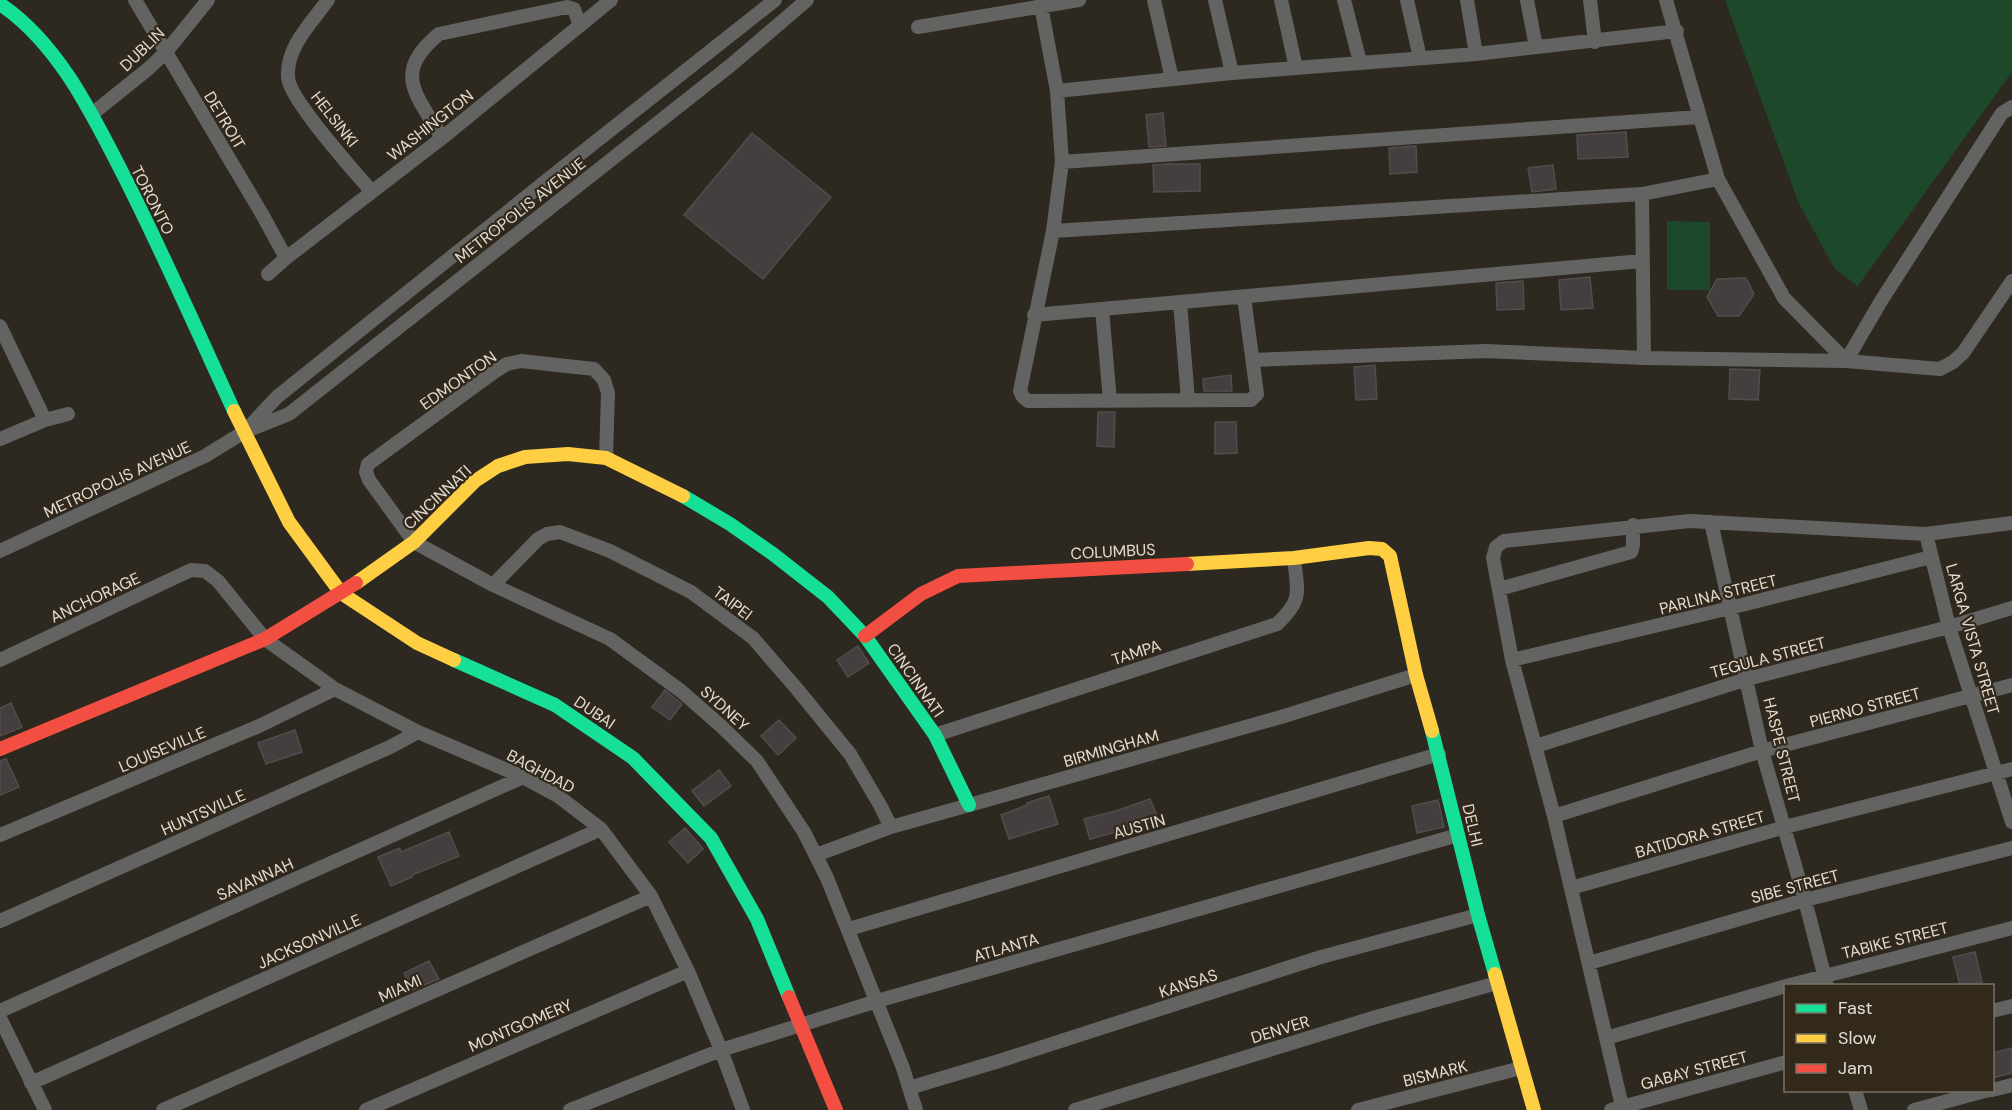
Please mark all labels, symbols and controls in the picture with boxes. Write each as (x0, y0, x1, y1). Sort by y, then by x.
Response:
street label: DUBLIN (115, 23, 169, 76)
street label: WASHINGTON (383, 85, 478, 166)
street label: HELSINKI (306, 87, 363, 151)
street label: DETROIT (199, 88, 250, 153)
street label: METROPOLIS AVENUE (451, 153, 590, 268)
street label: TORONTO (126, 162, 179, 238)
street label: EDMONTON (416, 346, 501, 414)
street label: METROPOLIS AVENUE (40, 436, 194, 523)
street label: CINCINNATI (399, 460, 476, 534)
street label: COLUMBUS (1070, 539, 1156, 564)
street label: LARGA VISTA STREET (1941, 561, 2004, 717)
street label: ANCHORAGE (47, 567, 144, 627)
street label: PARLINA STREET (1657, 570, 1779, 619)
street label: TAIPEI (709, 582, 757, 625)
street label: TEGULA STREET (1708, 632, 1828, 683)
street label: TAMPA (1109, 635, 1164, 670)
street label: CINCINNATI (882, 639, 949, 721)
street label: SYDNEY (696, 681, 753, 736)
street label: PIERNO STREET (1807, 683, 1923, 732)
street label: DUBAI (570, 691, 619, 734)
street label: HASPE STREET (1758, 695, 1805, 805)
street label: LOUISEVILLE (115, 722, 209, 777)
street label: BIRMINGHAM (1061, 725, 1161, 772)
street label: BAGHDAD (503, 745, 579, 798)
street label: HUNTSVILLE (158, 784, 249, 840)
street label: DELHI (1457, 802, 1488, 848)
street label: BATIDORA STREET (1633, 806, 1767, 863)
street label: AUSTIN (1111, 809, 1168, 844)
street label: SAVANNAH (214, 853, 297, 906)
street label: SIBE STREET (1749, 865, 1842, 908)
street label: JACKSONVILLE (254, 909, 364, 974)
street label: TABIKE STREET (1840, 917, 1951, 964)
street label: ATLANTA (971, 928, 1041, 967)
street label: KANSAS (1156, 964, 1220, 1003)
street label: MIAMI (375, 970, 425, 1007)
legend (1784, 984, 1994, 1092)
street label: MONTGOMERY (465, 994, 575, 1057)
text: Fast (1838, 996, 1873, 1020)
street label: DENVER (1248, 1011, 1312, 1048)
text: Slow (1838, 1026, 1877, 1050)
street label: GABAY STREET (1638, 1046, 1750, 1095)
street label: BISMARK (1401, 1055, 1469, 1092)
text: Jam (1838, 1056, 1873, 1080)

